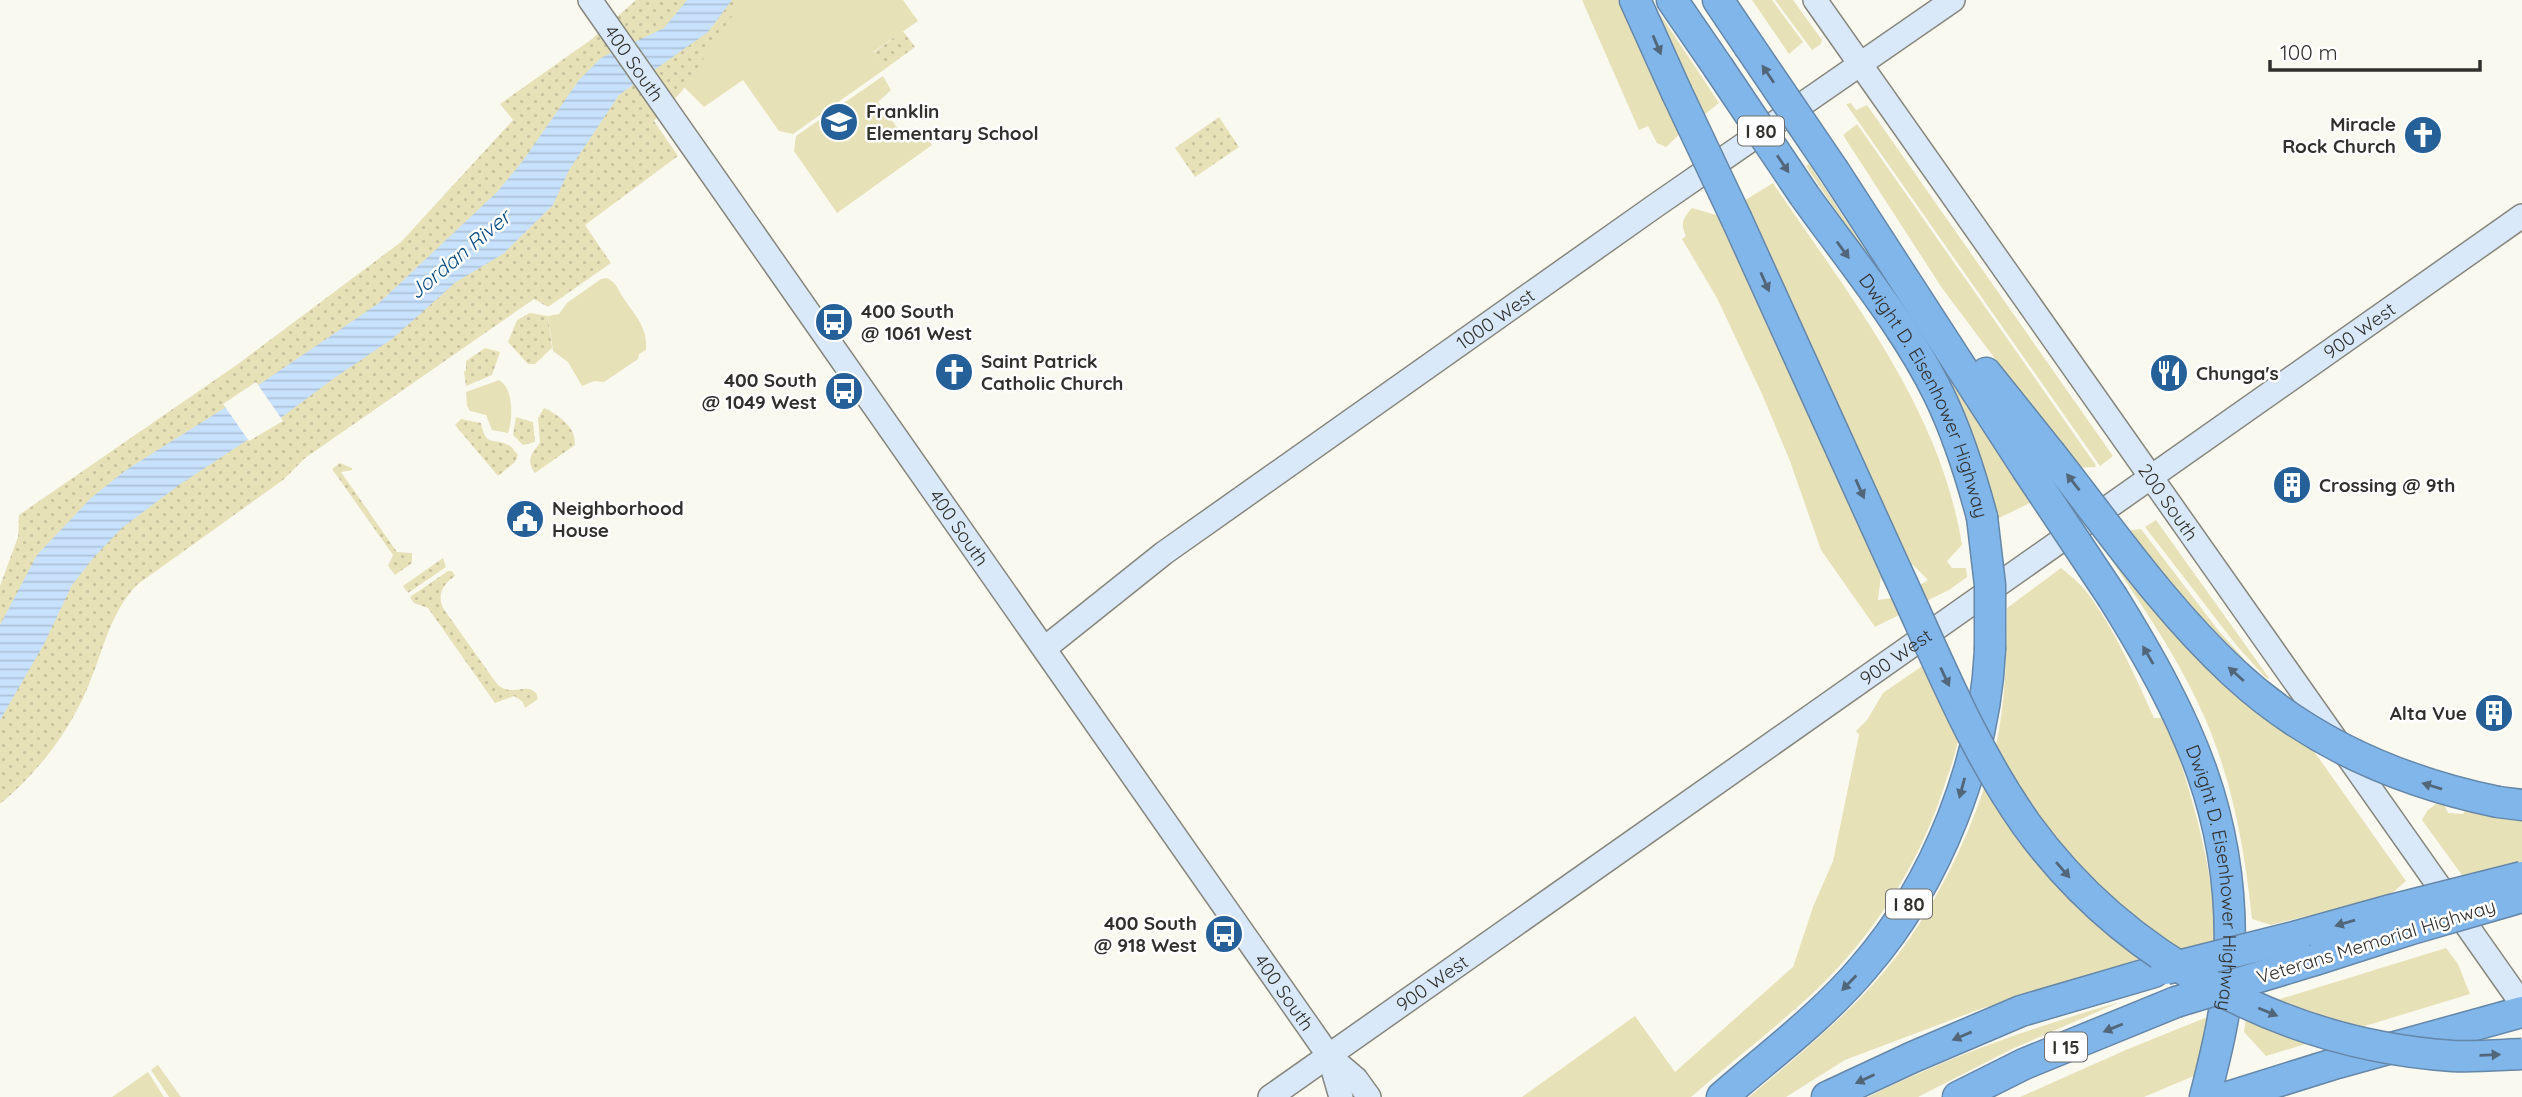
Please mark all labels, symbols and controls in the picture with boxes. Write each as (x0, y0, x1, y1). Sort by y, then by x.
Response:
street label: 400 South (599, 20, 669, 106)
scale bar (2270, 28, 2480, 72)
one-way arrow (1651, 35, 1662, 56)
text: 100 m (2280, 39, 2338, 65)
one-way arrow (1762, 64, 1775, 84)
place label: Franklin Elementary School (866, 99, 1039, 145)
school or university icon: Franklin Elementary School (818, 101, 860, 143)
place label: Miracle Rock Church (2282, 112, 2396, 158)
church icon: Miracle Rock Church (2402, 114, 2444, 156)
road number: I 80 (1738, 116, 1784, 146)
one-way arrow (1776, 155, 1789, 174)
water label: Jordan River (403, 202, 518, 304)
one-way arrow (1836, 241, 1850, 259)
street label: Dwight D. Eisenhower Highway (1854, 269, 1994, 521)
one-way arrow (1760, 272, 1771, 292)
street label: 1000 West (1452, 283, 1539, 355)
street label: 900 West (2319, 297, 2400, 364)
place label: 400 South @ 1061 West (861, 299, 972, 345)
bus stop icon: 400 South @ 1061 West (813, 301, 855, 343)
place label: Saint Patrick Catholic Church (981, 349, 1123, 395)
church icon: Saint Patrick Catholic Church (933, 351, 975, 393)
restaurant icon: Chunga's (2148, 352, 2190, 394)
place label: Chunga's (2196, 361, 2279, 385)
place label: 400 South @ 1049 West (702, 368, 817, 414)
bus stop icon: 400 South @ 1049 West (823, 370, 865, 412)
street label: 200 South (2133, 459, 2204, 545)
building icon: Crossing @ 9th (2271, 464, 2313, 506)
place label: Crossing @ 9th (2319, 473, 2456, 497)
one-way arrow (2066, 474, 2081, 491)
one-way arrow (1854, 479, 1865, 500)
street label: 400 South (924, 485, 994, 571)
place label: Neighborhood House (552, 496, 684, 542)
public building icon: Neighborhood House (504, 498, 546, 540)
street label: 900 West (1855, 623, 1936, 690)
one-way arrow (2142, 645, 2154, 664)
one-way arrow (1940, 666, 1951, 687)
one-way arrow (2228, 667, 2245, 683)
building icon: Alta Vue (2473, 692, 2515, 734)
place label: Alta Vue (2390, 701, 2467, 725)
street label: Dwight D. Eisenhower Highway (2181, 741, 2242, 1013)
one-way arrow (1957, 778, 1967, 799)
one-way arrow (2421, 780, 2442, 790)
one-way arrow (2055, 861, 2071, 879)
road number: I 80 (1886, 890, 1932, 918)
street label: Veterans Memorial Highway (2254, 893, 2498, 989)
place label: 400 South @ 918 West (1094, 911, 1197, 957)
bus stop icon: 400 South @ 918 West (1203, 913, 1245, 955)
one-way arrow (2334, 918, 2355, 928)
street label: 400 South (1249, 949, 1319, 1035)
street label: 900 West (1391, 949, 1473, 1017)
one-way arrow (1842, 974, 1858, 991)
one-way arrow (2258, 1007, 2279, 1018)
one-way arrow (2102, 1023, 2123, 1034)
one-way arrow (1952, 1031, 1973, 1042)
road number: I 15 (2045, 1032, 2087, 1062)
one-way arrow (2479, 1050, 2501, 1061)
one-way arrow (1855, 1073, 1875, 1085)

